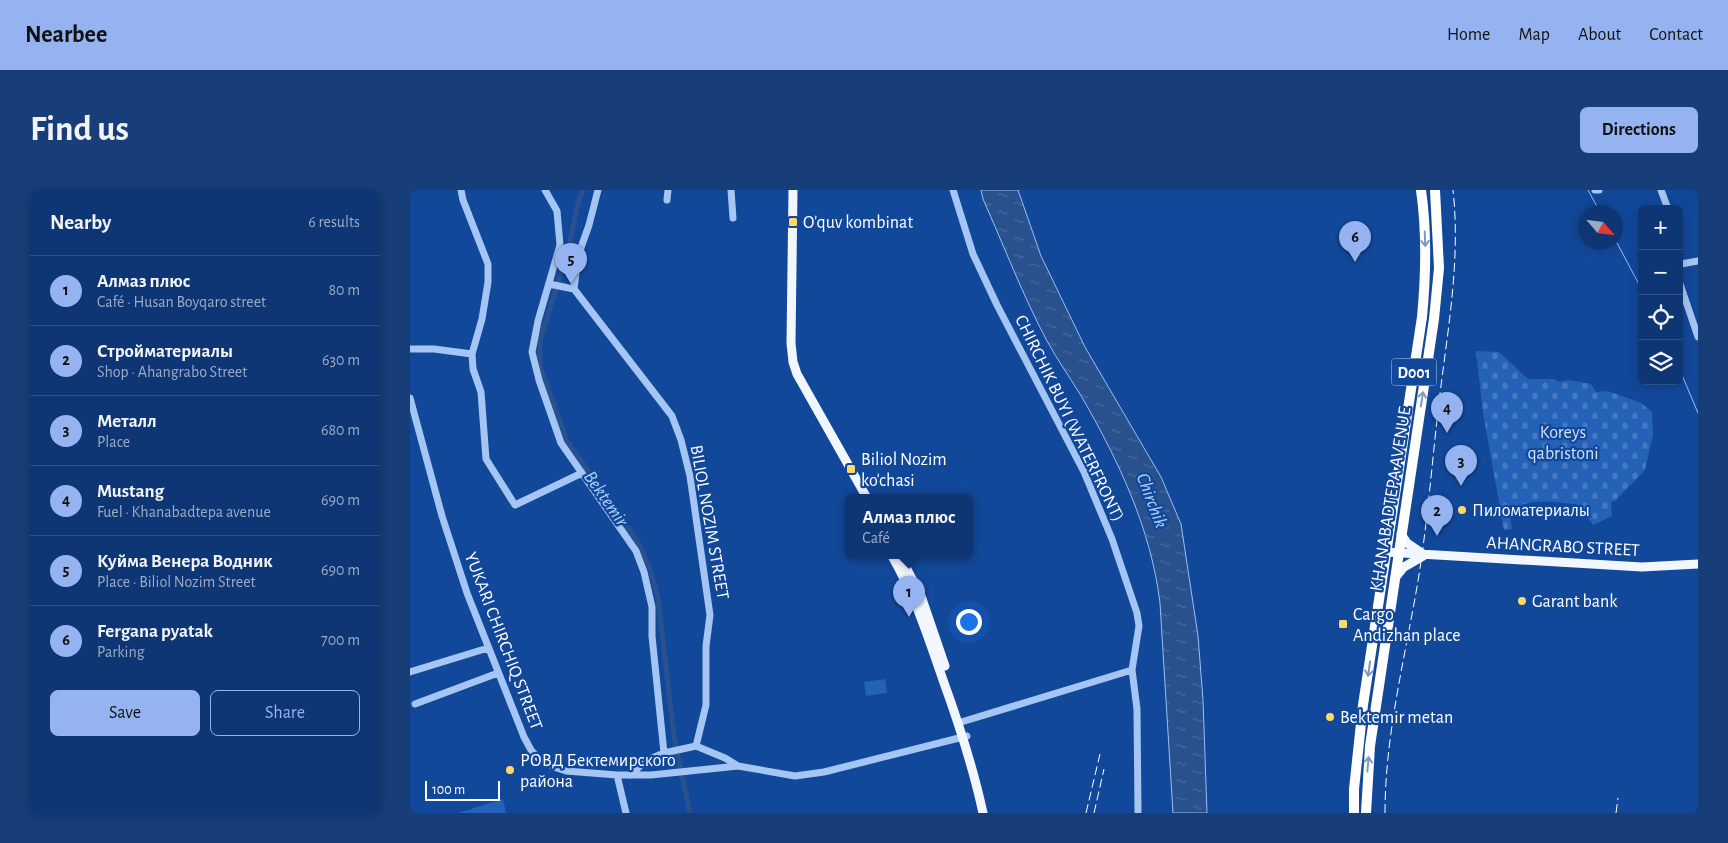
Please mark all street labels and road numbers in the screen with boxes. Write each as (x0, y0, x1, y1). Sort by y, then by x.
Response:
street label: CHIRCHIK BUYI (WATERFRONT) (1011, 312, 1127, 524)
road number: D001 (1392, 358, 1436, 386)
street label: KHANABADTEPA AVENUE (1367, 405, 1415, 593)
street label: BILIOL NOZIM STREET (687, 444, 731, 601)
street label: AHANGRABO STREET (1486, 534, 1640, 560)
street label: YUKARI CHIRCHIQ STREET (461, 550, 545, 733)

